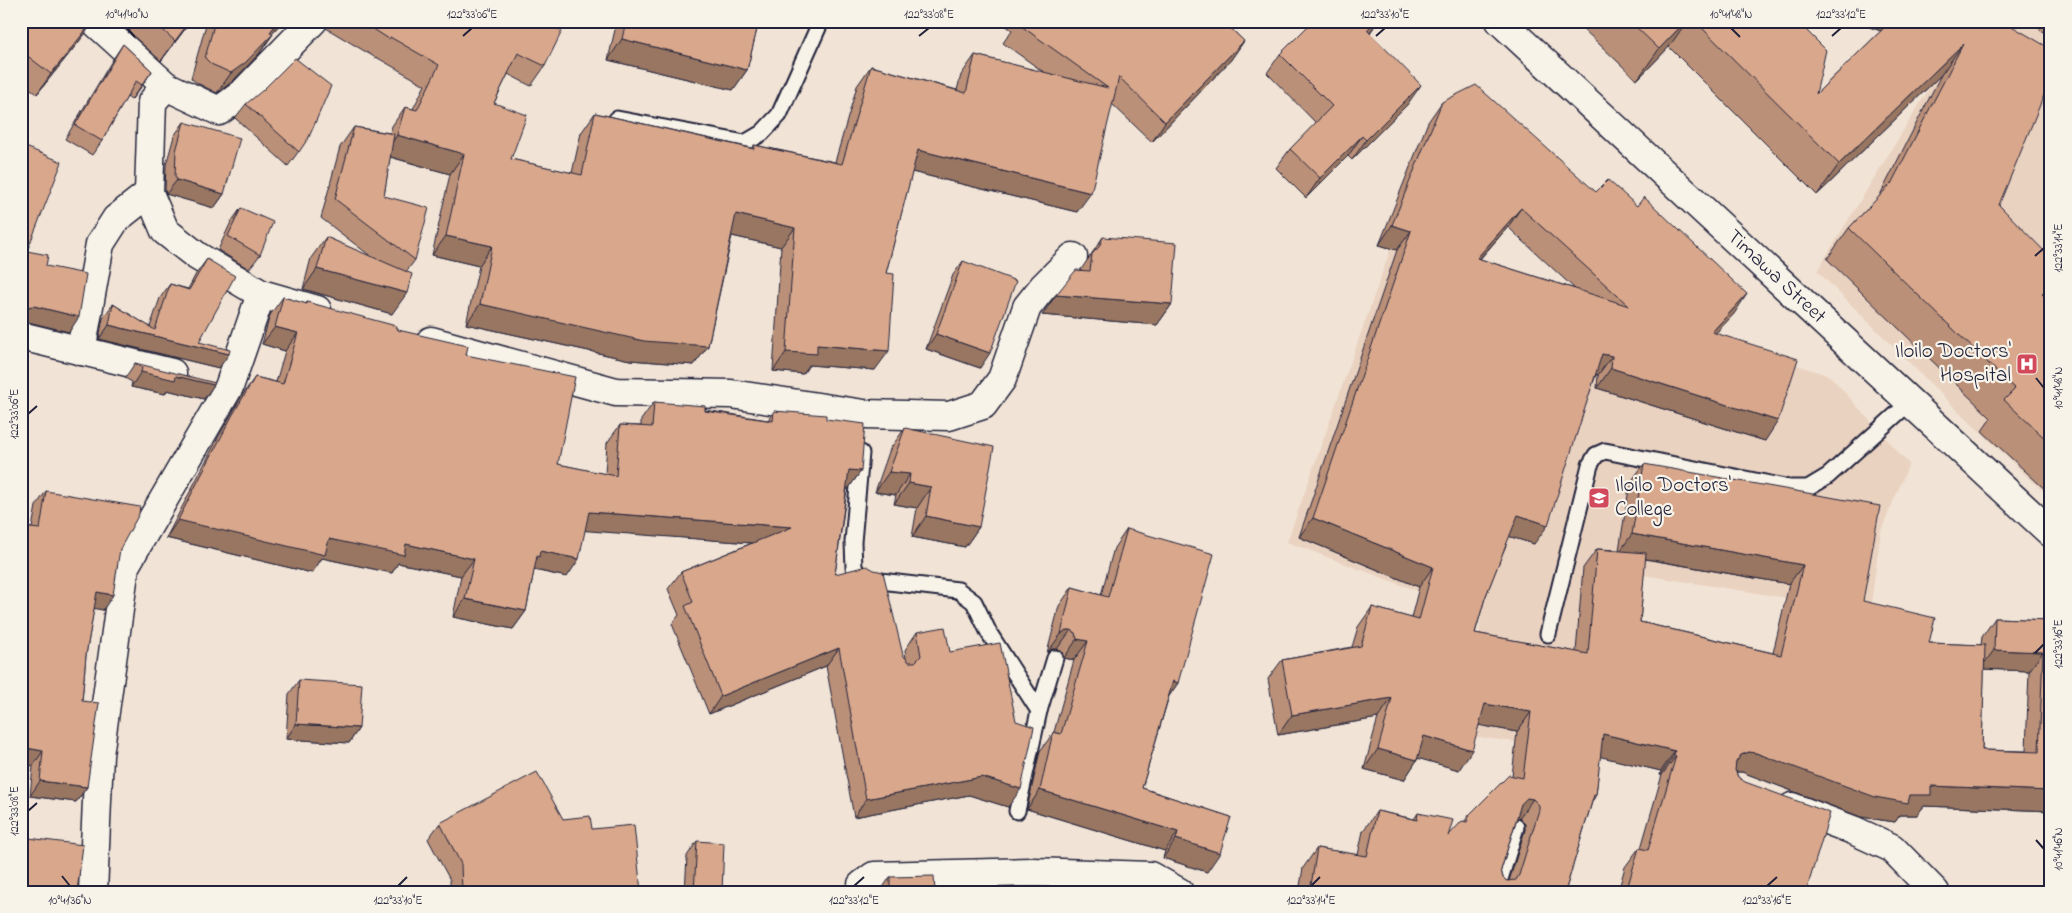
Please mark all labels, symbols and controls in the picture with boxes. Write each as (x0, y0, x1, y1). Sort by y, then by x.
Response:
text: 10°41'40"N (105, 6, 149, 24)
text: 122°33'06"E (447, 6, 497, 24)
text: 122°33'08"E (904, 6, 954, 24)
text: 122°33'10"E (1360, 6, 1410, 24)
text: 10°41'48"N (1710, 6, 1752, 24)
text: 122°33'12"E (1816, 6, 1866, 24)
street label: Timawa Street (1719, 223, 1833, 331)
text: 122°33'14"E (2050, 224, 2068, 272)
place label: Iloilo Doctors' Hospital (1895, 337, 2011, 391)
hospital icon: Iloilo Doctors' Hospital (2015, 352, 2039, 376)
text: 10°41'48"N (2050, 367, 2068, 409)
text: 122°33'06"E (6, 389, 24, 439)
place label: Iloilo Doctors' College (1615, 471, 1731, 527)
school or university icon: Iloilo Doctors' College (1587, 486, 1611, 510)
text: 122°33'16"E (2050, 619, 2068, 669)
text: 122°33'08"E (6, 786, 24, 836)
text: 10°41'46"N (2050, 827, 2068, 871)
text: 10°41'36"N (48, 892, 92, 910)
text: 122°33'10"E (373, 892, 423, 910)
text: 122°33'12"E (829, 892, 879, 910)
text: 122°33'14"E (1287, 892, 1335, 910)
text: 122°33'16"E (1742, 892, 1792, 910)

